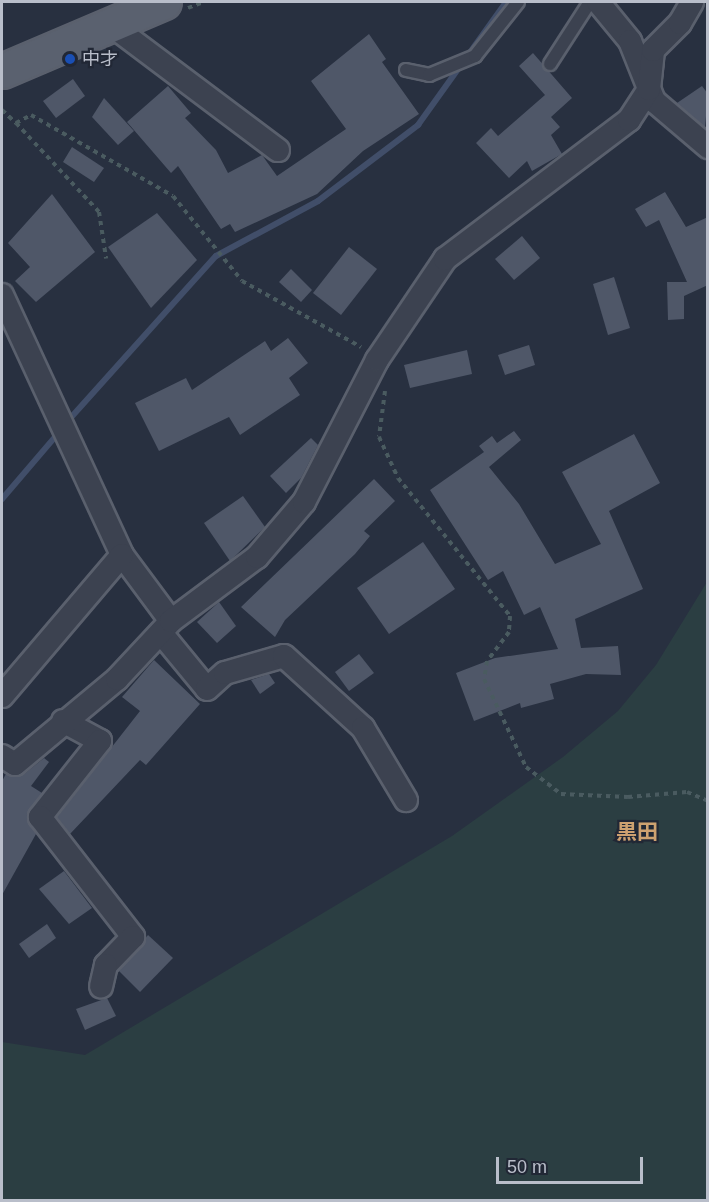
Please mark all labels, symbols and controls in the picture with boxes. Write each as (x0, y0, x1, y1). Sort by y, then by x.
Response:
place label: 中才 (82, 48, 118, 70)
marker: 中才 (63, 52, 77, 66)
district label: 黒田 (616, 819, 658, 845)
scale bar (499, 1145, 646, 1183)
text: 50 m (507, 1157, 547, 1177)

